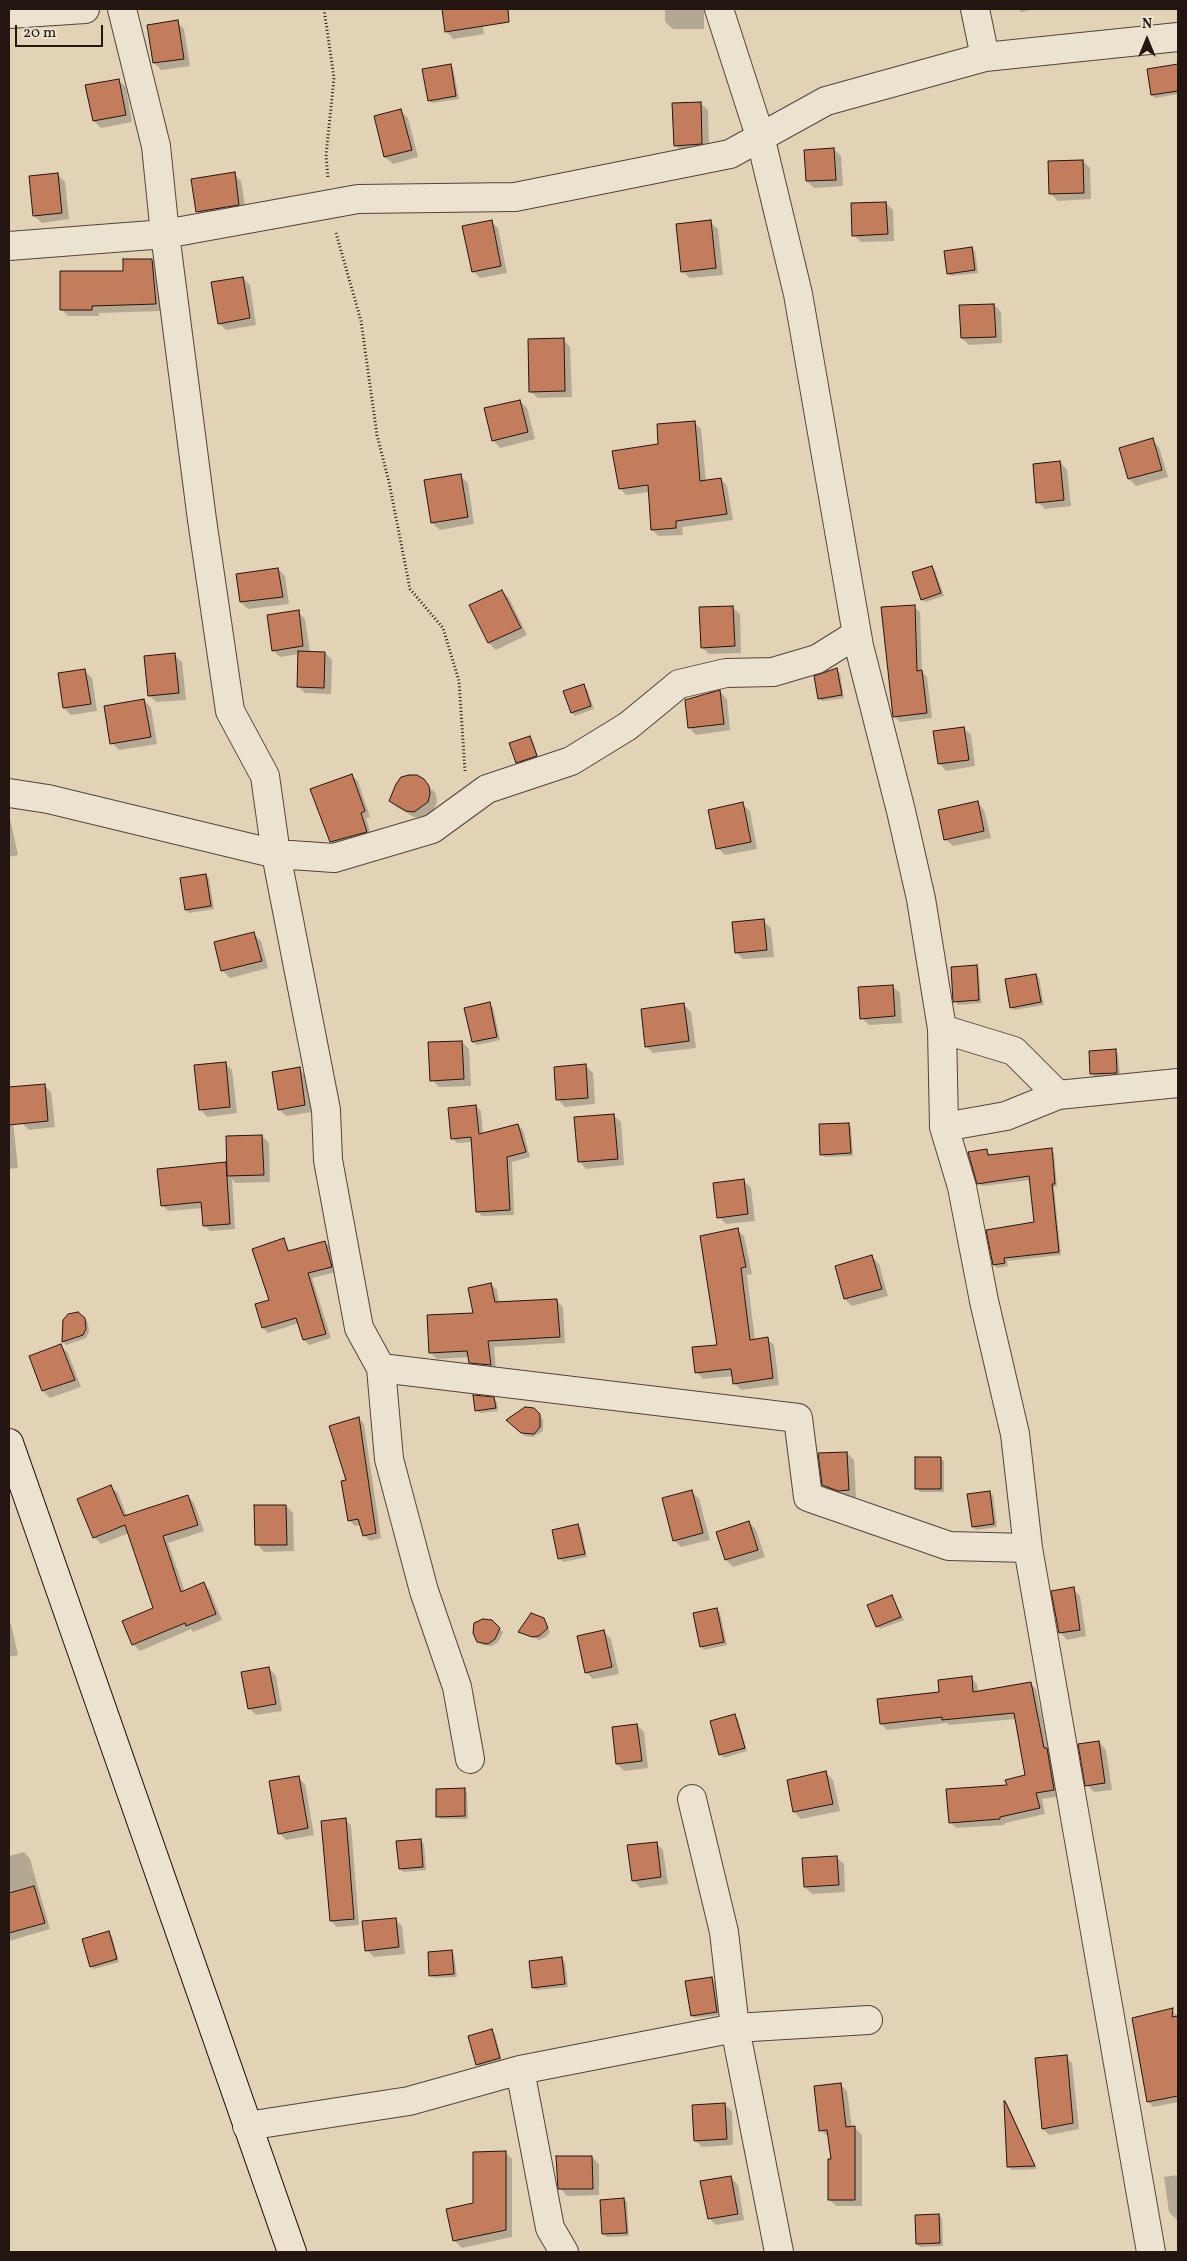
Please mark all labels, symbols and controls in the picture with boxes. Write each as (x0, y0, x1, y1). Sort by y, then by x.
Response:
scale bar (18, 15, 105, 47)
north arrow (1122, 15, 1172, 65)
text: N (1142, 15, 1152, 34)
text: 20 m (23, 23, 56, 44)

